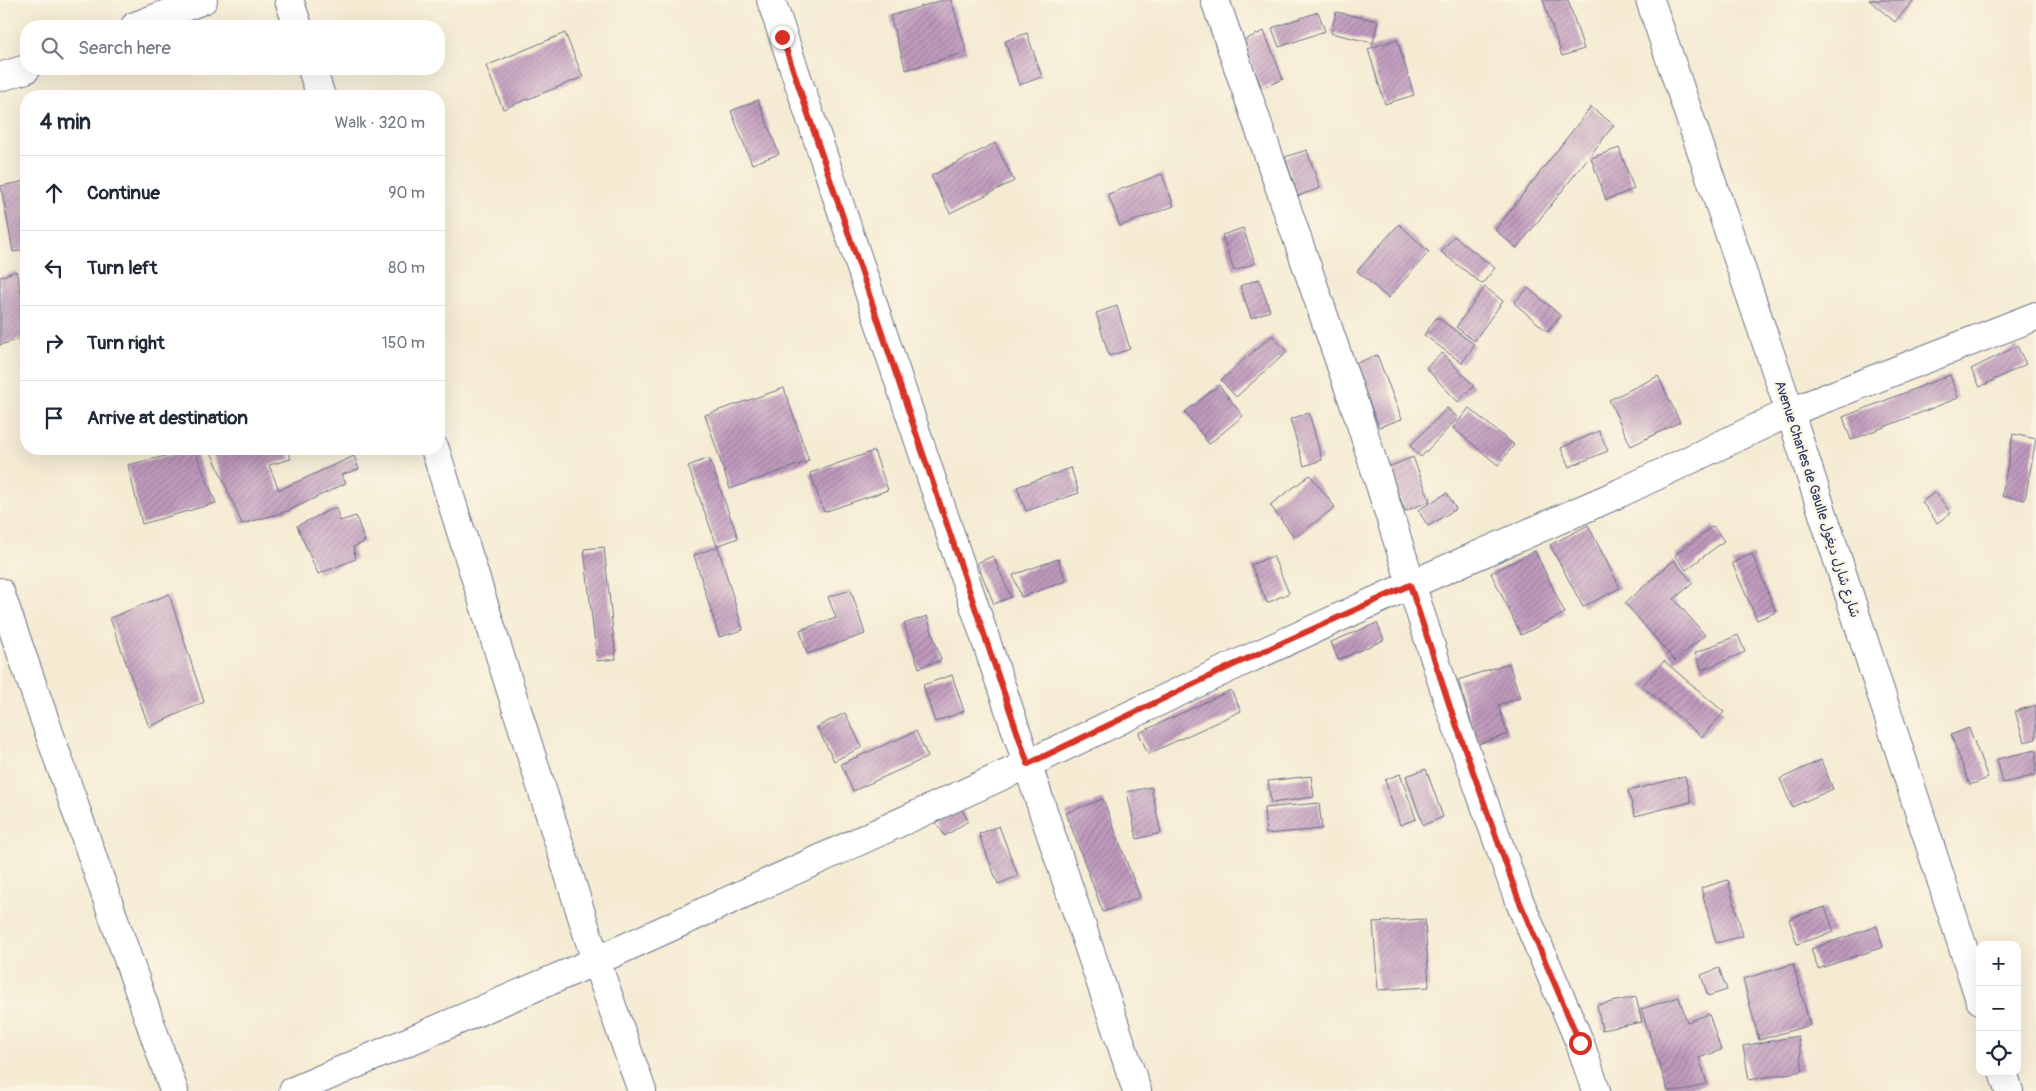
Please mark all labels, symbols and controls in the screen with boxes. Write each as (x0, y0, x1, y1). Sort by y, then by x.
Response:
search box (20, 20, 445, 75)
route end (771, 26, 794, 49)
icon: search (38, 34, 66, 62)
text: Search here (78, 36, 171, 60)
text: 4 min (40, 109, 91, 136)
text: Walk · 320 m (335, 113, 425, 133)
icon: ahead (40, 179, 68, 207)
text: Continue (87, 181, 160, 205)
text: 90 m (388, 183, 425, 203)
icon: left (40, 254, 68, 282)
text: Turn left (87, 256, 157, 280)
text: 80 m (388, 258, 425, 278)
icon: right (40, 329, 68, 357)
text: Turn right (87, 331, 165, 355)
text: 150 m (381, 333, 425, 353)
street label: Avenue Charles de Gaulle شارع شارل ديغول (1770, 379, 1864, 620)
icon: arrive (40, 404, 68, 432)
text: Arrive at destination (87, 406, 248, 430)
map controls (1976, 941, 2021, 1076)
button: + (1976, 941, 2021, 986)
button: − (1976, 986, 2021, 1031)
button: locate (1976, 1031, 2021, 1076)
route start (1569, 1032, 1592, 1055)

